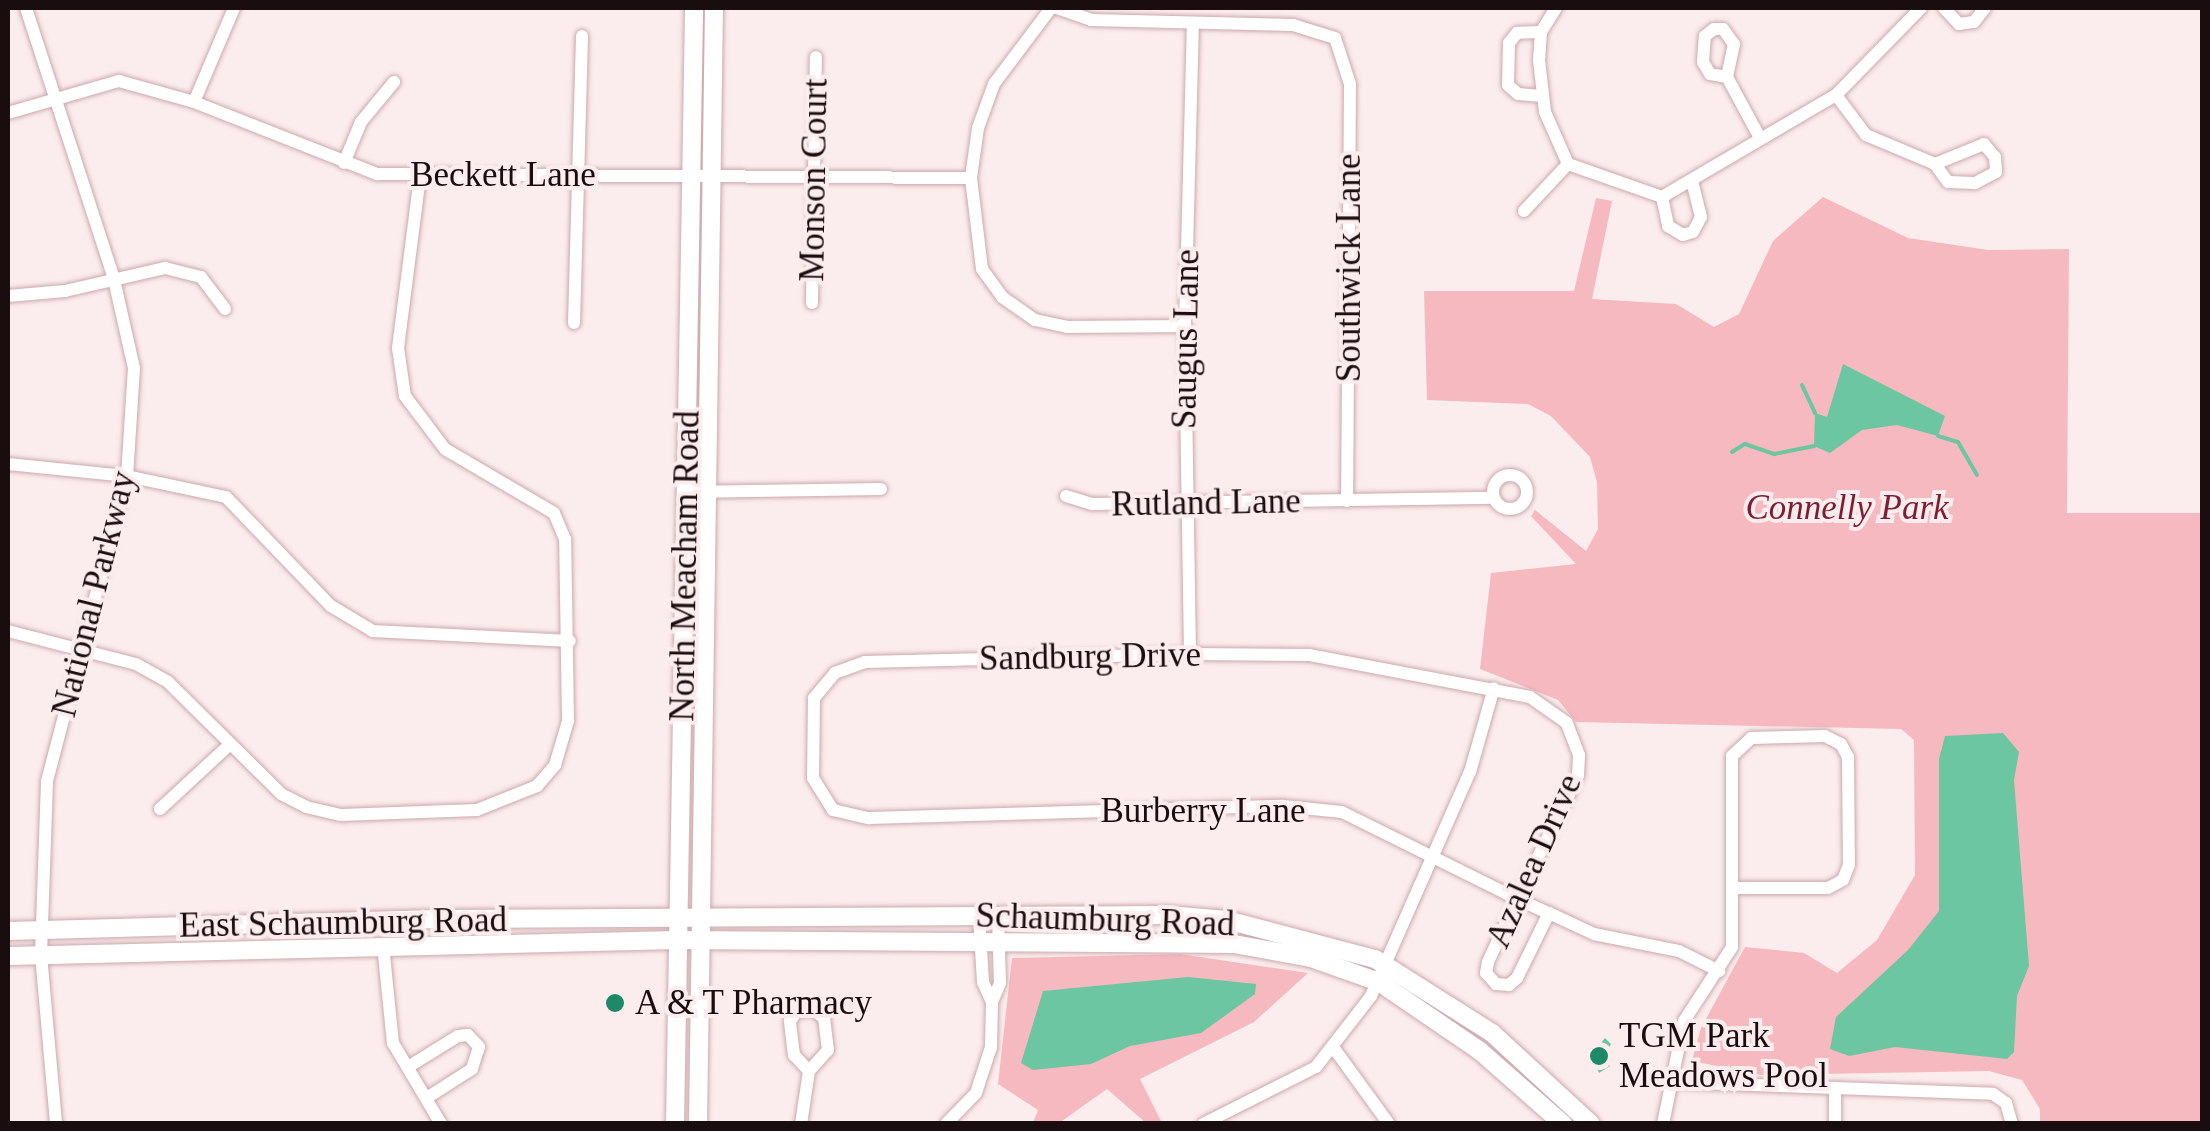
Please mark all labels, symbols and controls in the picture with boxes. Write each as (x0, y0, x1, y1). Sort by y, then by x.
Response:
street label: Monson Court (791, 78, 837, 282)
street label: Beckett Lane (410, 154, 596, 196)
street label: Southwick Lane (1328, 154, 1370, 382)
street label: Saugus Lane (1163, 249, 1209, 429)
street label: North Meacham Road (661, 410, 709, 722)
street label: National Parkway (43, 467, 145, 721)
street label: Rutland Lane (1111, 480, 1301, 526)
park label: Connelly Park (1745, 487, 1949, 529)
street label: Sandburg Drive (979, 634, 1201, 680)
street label: Azalea Drive (1477, 768, 1591, 954)
street label: Burberry Lane (1100, 790, 1306, 832)
street label: Schaumburg Road (975, 894, 1235, 946)
street label: East Schaumburg Road (179, 899, 507, 947)
place label: A & T Pharmacy (635, 982, 875, 1024)
marker: A & T Pharmacy (604, 992, 626, 1014)
place label: TGM Park Meadows Pool (1619, 1015, 1828, 1097)
marker: TGM Park Meadows Pool (1588, 1045, 1610, 1067)

